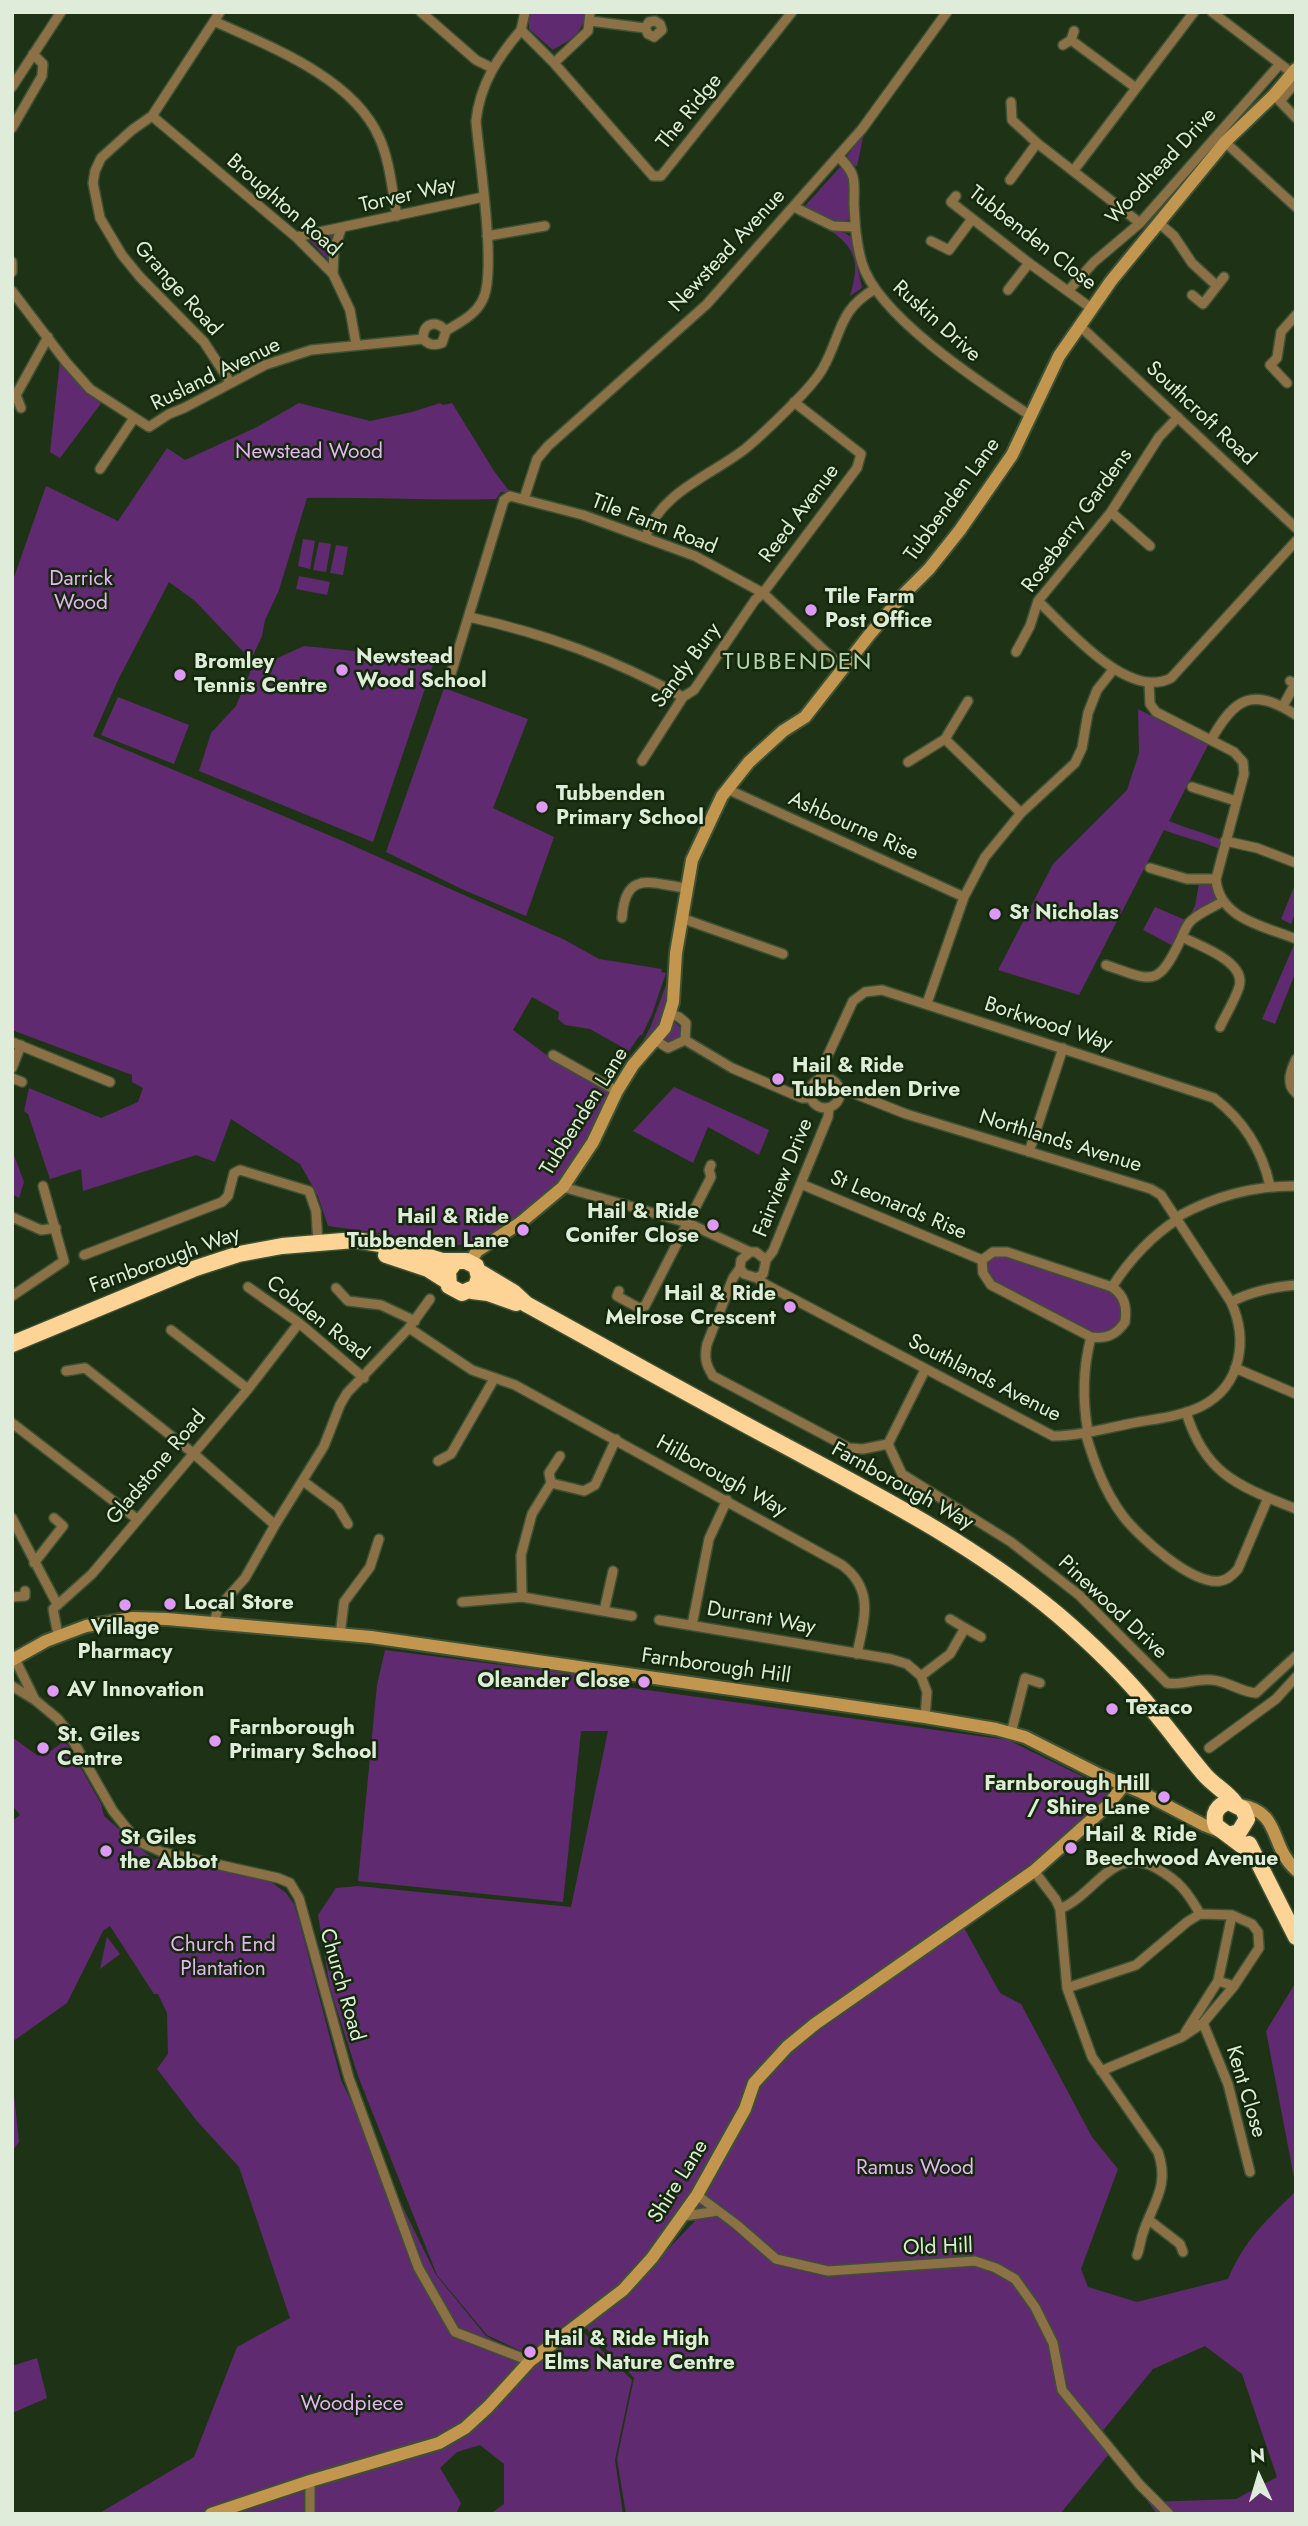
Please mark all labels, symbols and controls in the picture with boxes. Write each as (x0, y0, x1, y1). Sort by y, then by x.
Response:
street label: The Ridge (652, 69, 728, 155)
street label: Woodhead Drive (1101, 103, 1223, 231)
street label: Broughton Road (221, 150, 345, 262)
street label: Torver Way (357, 173, 459, 219)
street label: Tubbenden Close (963, 181, 1101, 297)
street label: Newstead Avenue (665, 184, 791, 318)
street label: Grange Road (128, 236, 226, 342)
street label: Ruskin Drive (887, 276, 985, 368)
street label: Rusland Avenue (147, 333, 285, 417)
street label: Southcroft Road (1140, 357, 1260, 471)
street label: Tubbenden Lane (900, 433, 1006, 567)
park label: Newstead Wood (235, 440, 383, 466)
street label: Roseberry Gardens (1017, 444, 1139, 598)
street label: Reed Avenue (755, 460, 845, 568)
street label: Tile Farm Road (588, 490, 720, 560)
park label: Darrick Wood (49, 567, 113, 617)
place label: Tile Farm Post Office (825, 585, 932, 635)
marker: Tile Farm Post Office (803, 602, 819, 618)
street label: Sandy Bury (647, 619, 727, 713)
place label: Newstead Wood School (356, 645, 487, 695)
district label: TUBBENDEN (724, 649, 872, 677)
place label: Bromley Tennis Centre (194, 650, 327, 700)
marker: Newstead Wood School (334, 662, 350, 678)
marker: Bromley Tennis Centre (172, 667, 188, 683)
place label: Tubbenden Primary School (556, 782, 704, 832)
street label: Ashbourne Rise (784, 787, 922, 867)
marker: Tubbenden Primary School (534, 799, 550, 815)
place label: St Nicholas (1009, 901, 1119, 927)
marker: St Nicholas (987, 906, 1003, 922)
street label: Borkwood Way (981, 992, 1115, 1058)
street label: Tubbenden Lane (536, 1043, 634, 1181)
place label: Hail & Ride Tubbenden Drive (792, 1054, 960, 1104)
marker: Hail & Ride Tubbenden Drive (770, 1071, 786, 1087)
street label: Northlands Avenue (975, 1105, 1145, 1179)
street label: Fairview Drive (749, 1115, 819, 1241)
street label: St Leonards Rise (826, 1166, 970, 1246)
place label: Hail & Ride Conifer Close (565, 1200, 699, 1250)
place label: Hail & Ride Tubbenden Lane (347, 1205, 509, 1255)
marker: Hail & Ride Conifer Close (705, 1217, 721, 1233)
street label: Farnborough Way (86, 1222, 244, 1300)
marker: Hail & Ride Tubbenden Lane (515, 1222, 531, 1238)
street label: Cobden Road (261, 1271, 373, 1367)
place label: Hail & Ride Melrose Crescent (605, 1282, 776, 1332)
marker: Hail & Ride Melrose Crescent (782, 1299, 798, 1315)
street label: Southlands Avenue (903, 1330, 1065, 1428)
street label: Gladstone Road (102, 1406, 212, 1530)
street label: Hilborough Way (651, 1431, 791, 1523)
street label: Farnborough Way (827, 1438, 977, 1536)
street label: Pinewood Drive (1052, 1551, 1172, 1665)
place label: Local Store (184, 1591, 294, 1617)
marker: Local Store (162, 1596, 178, 1612)
marker: Village Pharmacy (117, 1597, 133, 1613)
street label: Durrant Way (705, 1597, 817, 1641)
place label: Village Pharmacy (78, 1616, 172, 1666)
street label: Farnborough Hill (640, 1644, 792, 1690)
place label: Oleander Close (477, 1669, 630, 1695)
marker: Oleander Close (636, 1674, 652, 1690)
place label: AV Innovation (67, 1678, 204, 1704)
marker: AV Innovation (45, 1683, 61, 1699)
place label: Texaco (1126, 1696, 1193, 1722)
marker: Texaco (1104, 1701, 1120, 1717)
place label: Farnborough Primary School (229, 1716, 377, 1766)
place label: St. Giles Centre (57, 1723, 140, 1773)
marker: Farnborough Primary School (207, 1733, 223, 1749)
marker: St. Giles Centre (35, 1740, 51, 1756)
place label: Farnborough Hill / Shire Lane (984, 1772, 1150, 1822)
marker: Farnborough Hill / Shire Lane (1156, 1789, 1172, 1805)
place label: Hail & Ride Beechwood Avenue (1085, 1823, 1278, 1873)
place label: St Giles the Abbot (120, 1826, 217, 1876)
marker: Hail & Ride Beechwood Avenue (1063, 1840, 1079, 1856)
marker: St Giles the Abbot (98, 1843, 114, 1859)
street label: Church Road (313, 1926, 369, 2044)
park label: Church End Plantation (170, 1933, 276, 1983)
street label: Kent Close (1219, 2043, 1271, 2141)
street label: Shire Lane (644, 2136, 714, 2228)
park label: Ramus Wood (856, 2156, 974, 2182)
street label: Old Hill (903, 2234, 973, 2262)
place label: Hail & Ride High Elms Nature Centre (544, 2327, 735, 2377)
marker: Hail & Ride High Elms Nature Centre (522, 2344, 538, 2360)
park label: Woodpiece (300, 2392, 404, 2418)
north arrow (1224, 2442, 1294, 2512)
text: N (1249, 2442, 1266, 2470)

